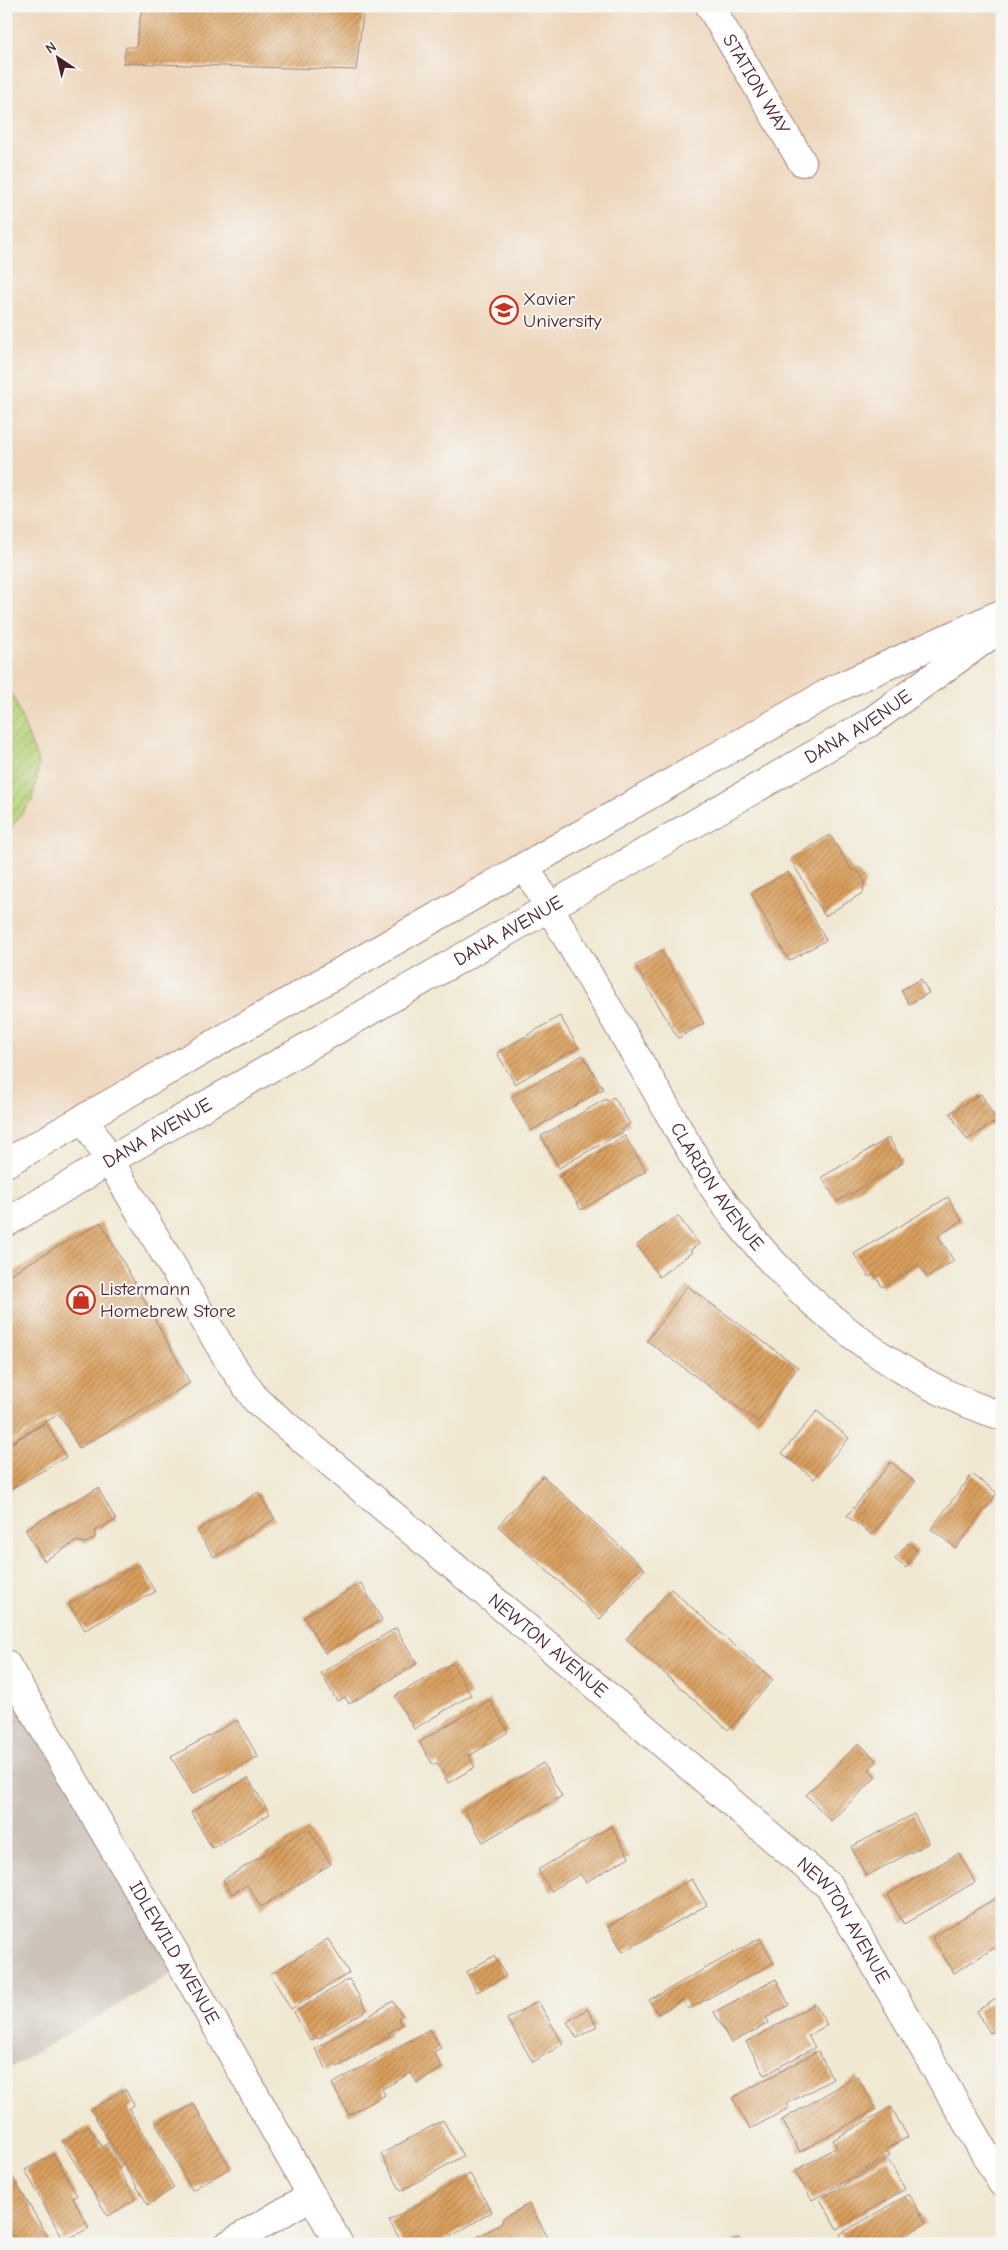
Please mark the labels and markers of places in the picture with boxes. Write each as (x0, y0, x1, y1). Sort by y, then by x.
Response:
place label: Xavier University (523, 288, 602, 332)
school or university icon: Xavier University (489, 295, 519, 325)
place label: Listermann Homebrew Store (100, 1278, 236, 1322)
shop icon: Listermann Homebrew Store (66, 1285, 96, 1315)

